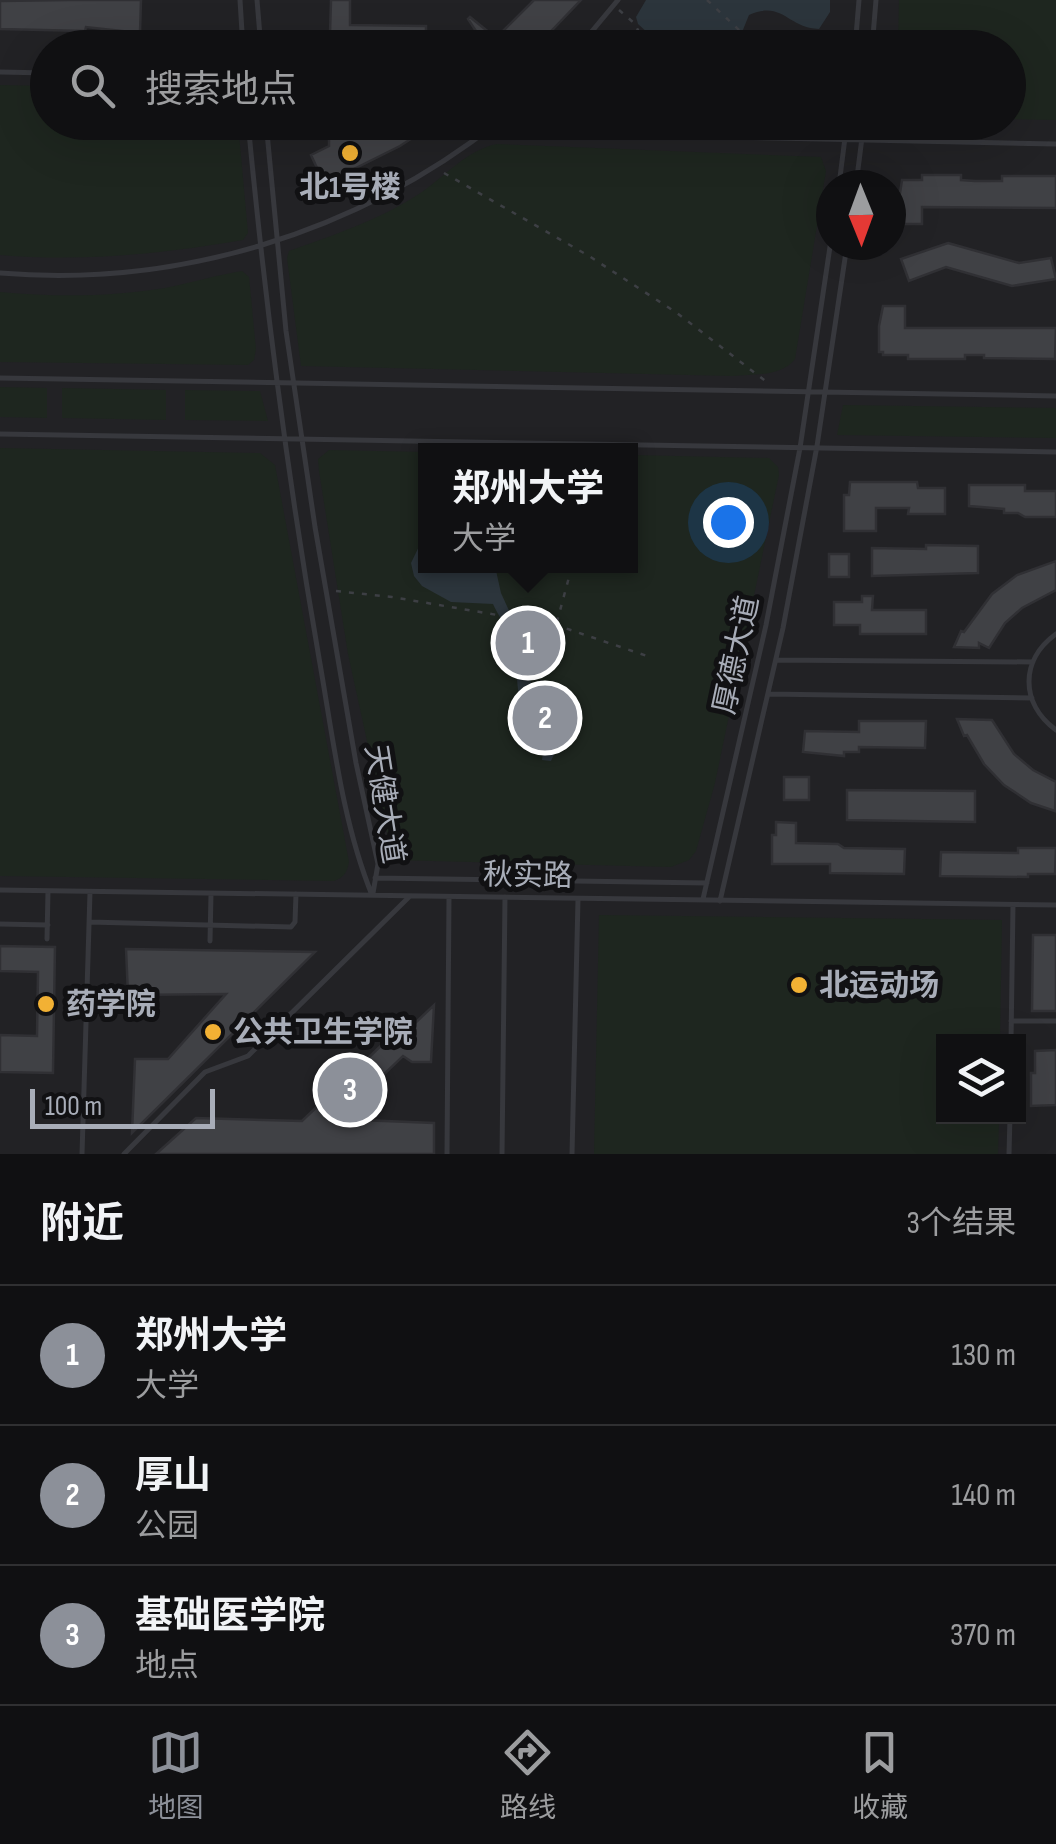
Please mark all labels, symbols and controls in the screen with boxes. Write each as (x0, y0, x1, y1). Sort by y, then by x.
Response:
search box (30, 30, 1026, 140)
icon: search (65, 58, 120, 113)
text: 搜索地点 (145, 68, 297, 113)
marker: 北1号楼 (339, 142, 361, 164)
place label: 北1号楼 (299, 170, 401, 206)
north arrow (816, 170, 906, 260)
popup (418, 443, 638, 573)
text: 郑州大学 (452, 467, 604, 512)
your location (703, 497, 754, 548)
text: 大学 (452, 520, 516, 559)
street label: 厚德大道 (707, 593, 767, 718)
pin: 1 (496, 606, 560, 680)
pin: 2 (512, 680, 578, 756)
street label: 天健大道 (357, 742, 411, 866)
street label: 秋实路 (483, 857, 573, 895)
place label: 北运动场 (819, 968, 939, 1004)
marker: 北运动场 (788, 974, 810, 996)
place label: 药学院 (66, 987, 156, 1023)
marker: 药学院 (35, 993, 57, 1015)
place label: 公共卫生学院 (233, 1015, 413, 1051)
marker: 公共卫生学院 (202, 1021, 224, 1043)
map controls (936, 1034, 1026, 1124)
button: layers (936, 1034, 1026, 1124)
pin: 3 (318, 1052, 382, 1128)
scale bar (30, 1084, 215, 1128)
text: 100 m (45, 1090, 102, 1123)
text: 附近 (40, 1199, 124, 1250)
text: 3个结果 (907, 1204, 1016, 1243)
text: 郑州大学 (135, 1314, 287, 1359)
text: 1 (66, 1336, 79, 1375)
text: 130 m (951, 1336, 1016, 1375)
text: 大学 (135, 1367, 199, 1406)
text: 厚山 (135, 1454, 211, 1499)
text: 2 (65, 1476, 80, 1515)
text: 140 m (952, 1476, 1016, 1515)
text: 公园 (135, 1507, 199, 1546)
text: 基础医学院 (135, 1594, 325, 1639)
text: 3 (65, 1616, 80, 1655)
text: 370 m (950, 1616, 1016, 1655)
text: 地点 (135, 1647, 199, 1686)
tab: 地图 (148, 1725, 204, 1825)
tab: 路线 (500, 1725, 556, 1825)
tab: 收藏 (852, 1725, 908, 1825)

